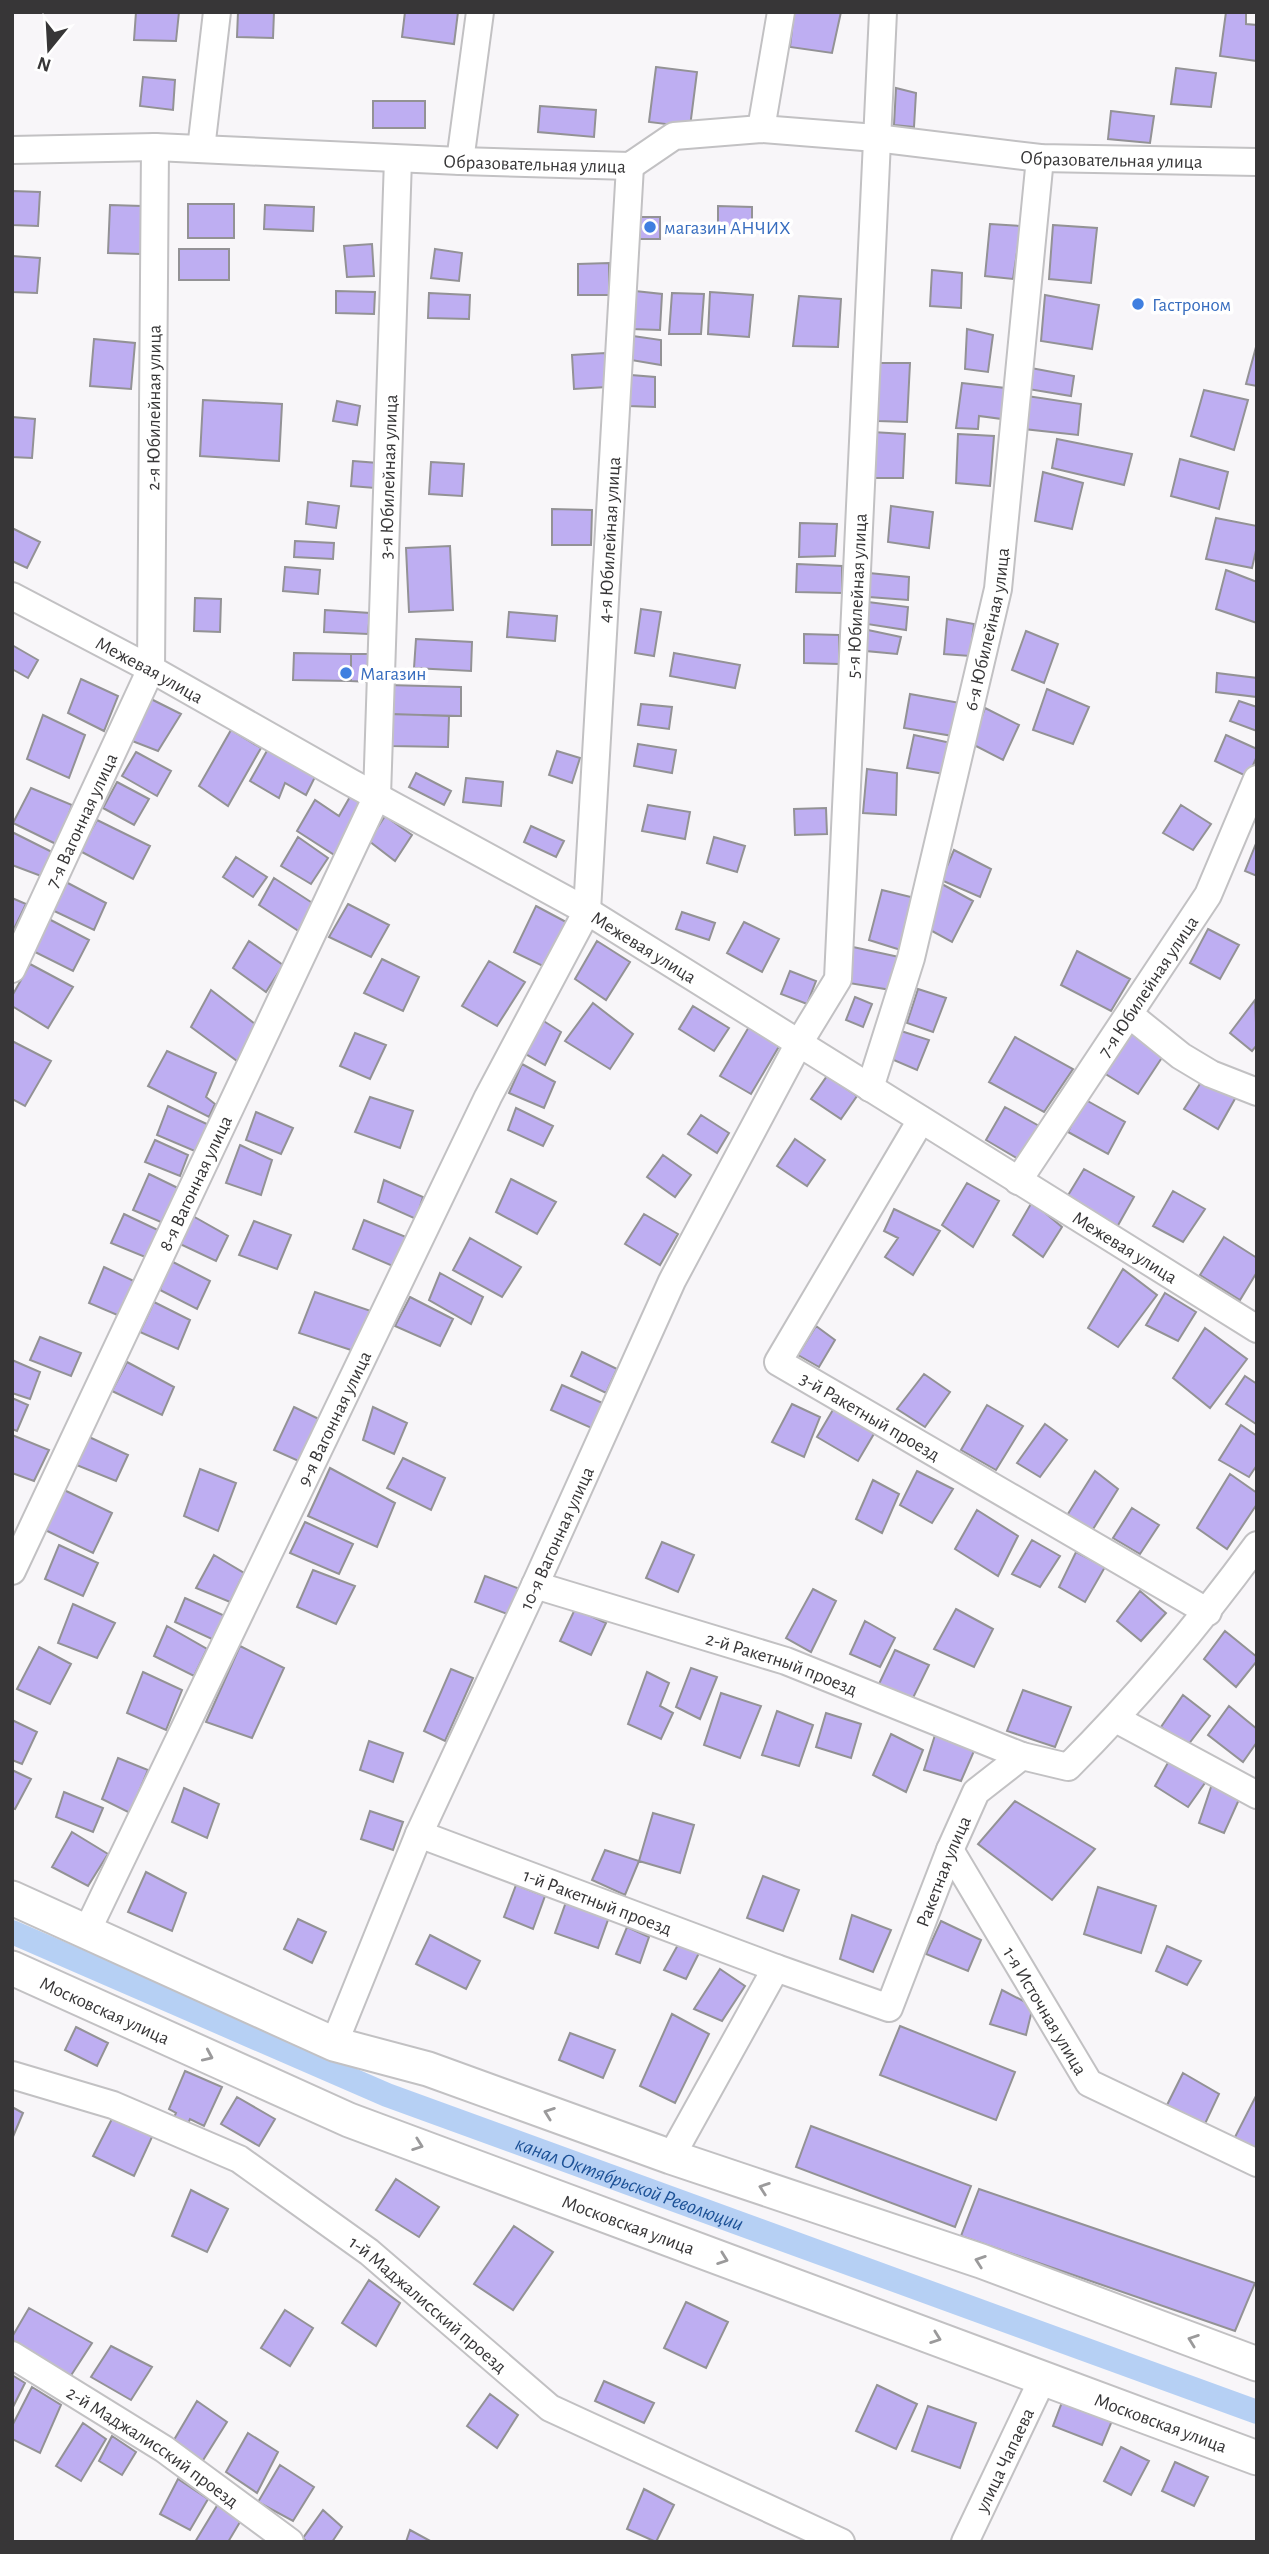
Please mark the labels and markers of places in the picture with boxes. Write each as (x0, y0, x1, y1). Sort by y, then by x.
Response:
marker: магазин АНЧИХ (642, 219, 658, 235)
place label: магазин АНЧИХ (664, 219, 791, 238)
marker: Гастроном (1130, 296, 1146, 312)
place label: Гастроном (1152, 296, 1231, 315)
marker: Магазин (338, 665, 354, 681)
place label: Магазин (360, 665, 427, 684)

